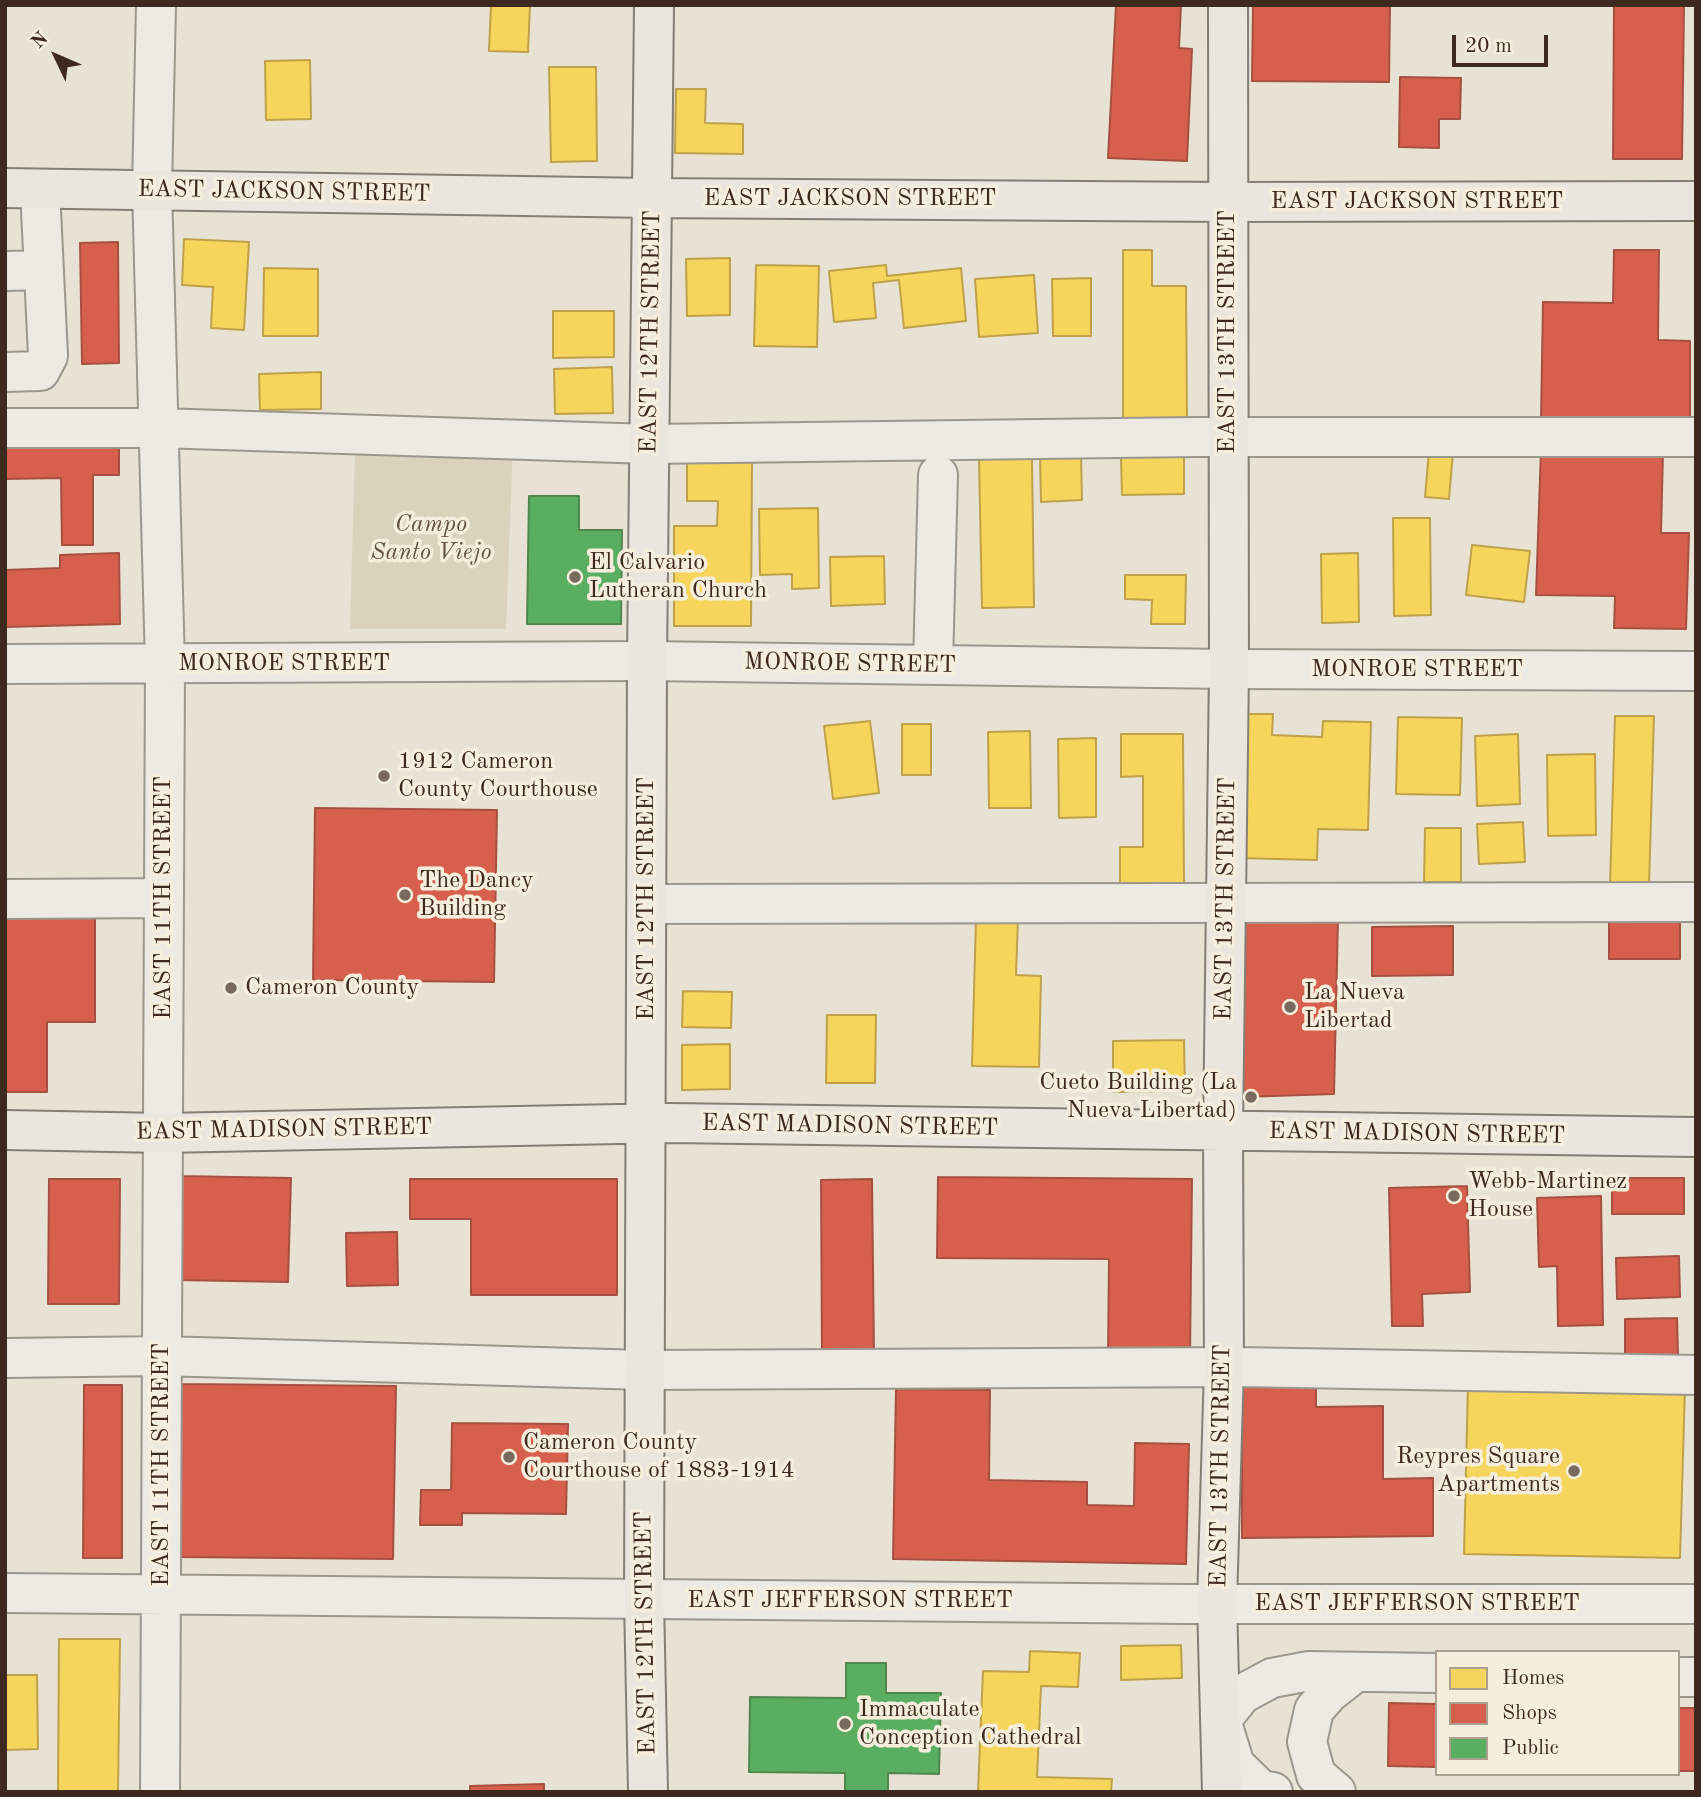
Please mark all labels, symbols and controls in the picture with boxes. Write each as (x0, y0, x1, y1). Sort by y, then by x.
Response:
north arrow (21, 21, 91, 91)
scale bar (1456, 21, 1552, 65)
text: N (29, 29, 52, 53)
text: 20 m (1465, 36, 1512, 57)
street label: EAST JACKSON STREET (137, 175, 431, 209)
street label: EAST JACKSON STREET (704, 185, 996, 213)
street label: EAST JACKSON STREET (1271, 188, 1563, 216)
street label: EAST 12TH STREET (634, 210, 668, 454)
street label: EAST 13TH STREET (1214, 210, 1242, 454)
park label: Campo Santo Viejo (370, 511, 492, 567)
place label: El Calvario Lutheran Church (589, 549, 767, 605)
marker: El Calvario Lutheran Church (567, 569, 583, 585)
street label: MONROE STREET (744, 648, 956, 680)
street label: MONROE STREET (178, 650, 390, 678)
street label: MONROE STREET (1311, 656, 1523, 684)
place label: 1912 Cameron County Courthouse (398, 748, 598, 804)
marker: 1912 Cameron County Courthouse (376, 768, 392, 784)
street label: EAST 11TH STREET (150, 776, 178, 1020)
street label: EAST 12TH STREET (633, 777, 661, 1021)
street label: EAST 13TH STREET (1209, 777, 1243, 1021)
place label: The Dancy Building (419, 867, 534, 923)
marker: The Dancy Building (397, 887, 413, 903)
place label: Cameron County (245, 974, 419, 1002)
place label: La Nueva Libertad (1304, 979, 1405, 1035)
marker: Cameron County (223, 980, 239, 996)
marker: La Nueva Libertad (1282, 999, 1298, 1015)
place label: Cueto Building (La Nueva Libertad) (1039, 1069, 1237, 1125)
marker: Cueto Building (La Nueva Libertad) (1243, 1089, 1259, 1105)
street label: EAST MADISON STREET (701, 1109, 999, 1143)
street label: EAST MADISON STREET (135, 1113, 433, 1147)
street label: EAST MADISON STREET (1268, 1117, 1566, 1151)
place label: Webb-Martinez House (1468, 1168, 1627, 1224)
marker: Webb-Martinez House (1446, 1188, 1462, 1204)
street label: EAST 11TH STREET (148, 1343, 176, 1587)
street label: EAST 13TH STREET (1204, 1344, 1238, 1588)
place label: Cameron County Courthouse of 1883-1914 (523, 1429, 795, 1485)
place label: Reypres Square Apartments (1396, 1443, 1560, 1499)
marker: Cameron County Courthouse of 1883-1914 (501, 1449, 517, 1465)
marker: Reypres Square Apartments (1566, 1463, 1582, 1479)
street label: EAST 12TH STREET (629, 1511, 663, 1755)
street label: EAST JEFFERSON STREET (687, 1587, 1013, 1615)
street label: EAST JEFFERSON STREET (1254, 1590, 1580, 1618)
legend (1435, 1650, 1680, 1776)
text: Homes (1502, 1668, 1564, 1689)
place label: Immaculate Conception Cathedral (859, 1696, 1081, 1752)
text: Shops (1502, 1703, 1557, 1724)
marker: Immaculate Conception Cathedral (837, 1716, 853, 1732)
text: Public (1502, 1738, 1559, 1759)

